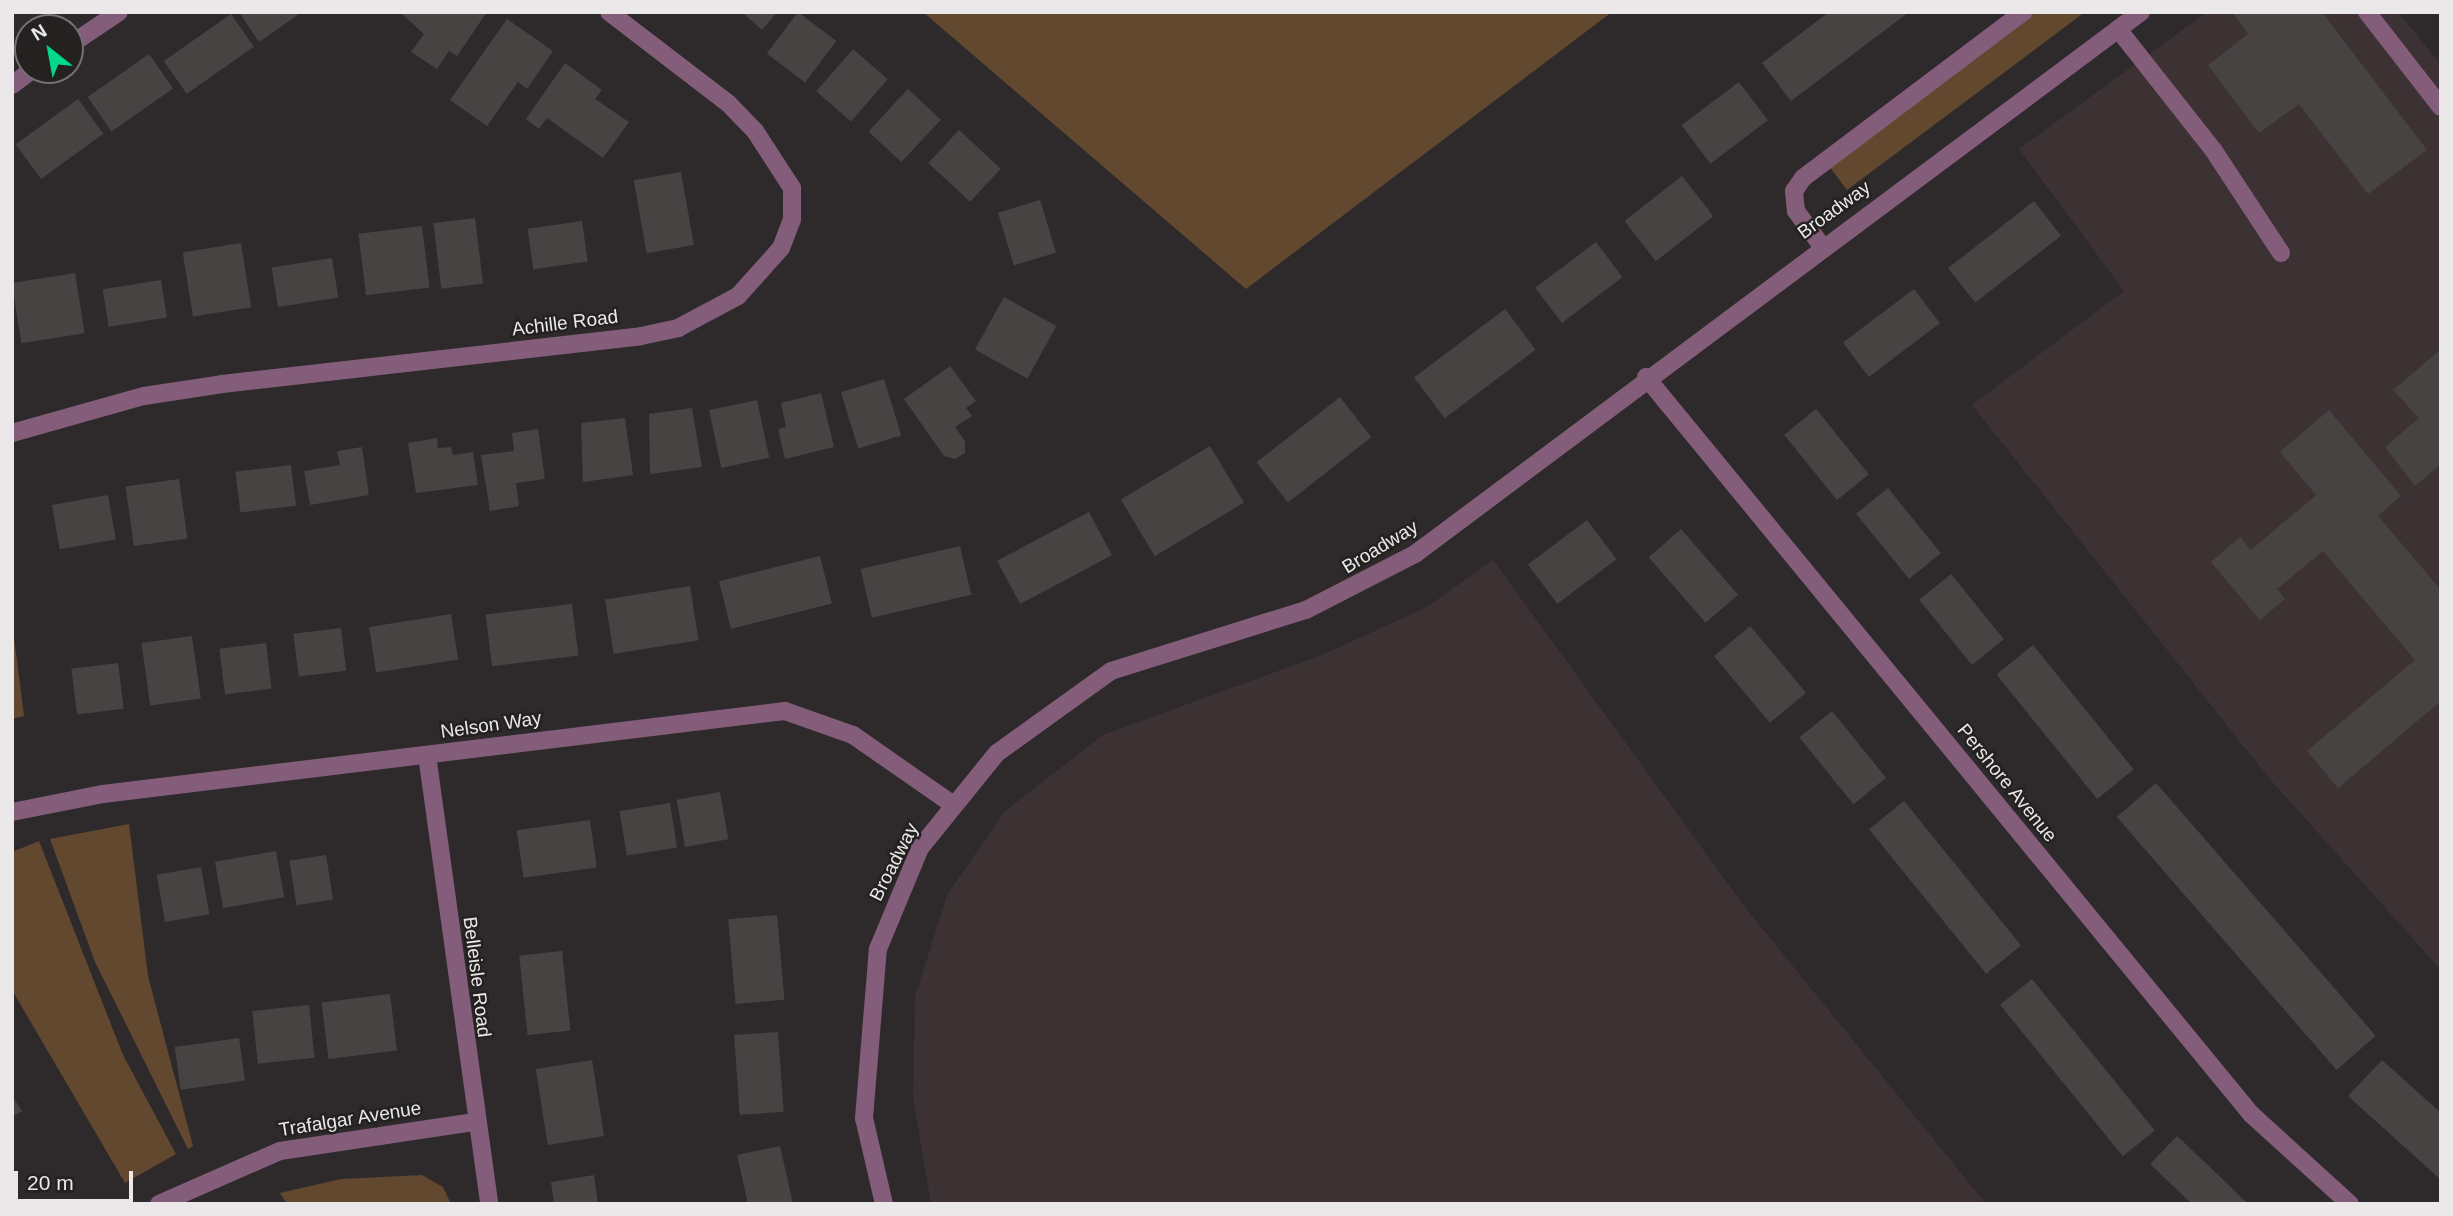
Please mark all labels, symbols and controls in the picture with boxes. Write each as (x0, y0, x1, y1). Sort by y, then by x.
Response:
north arrow (14, 14, 84, 84)
text: N (28, 20, 50, 45)
street label: Broadway (1793, 176, 1875, 244)
street label: Achille Road (511, 305, 619, 341)
street label: Broadway (1338, 515, 1422, 579)
street label: Nelson Way (439, 707, 543, 743)
street label: Pershore Avenue (1952, 719, 2062, 847)
street label: Broadway (865, 819, 923, 905)
street label: Belleisle Road (458, 915, 496, 1039)
street label: Trafalgar Avenue (277, 1096, 423, 1142)
scale bar (18, 1156, 136, 1200)
text: 20 m (27, 1171, 74, 1194)

